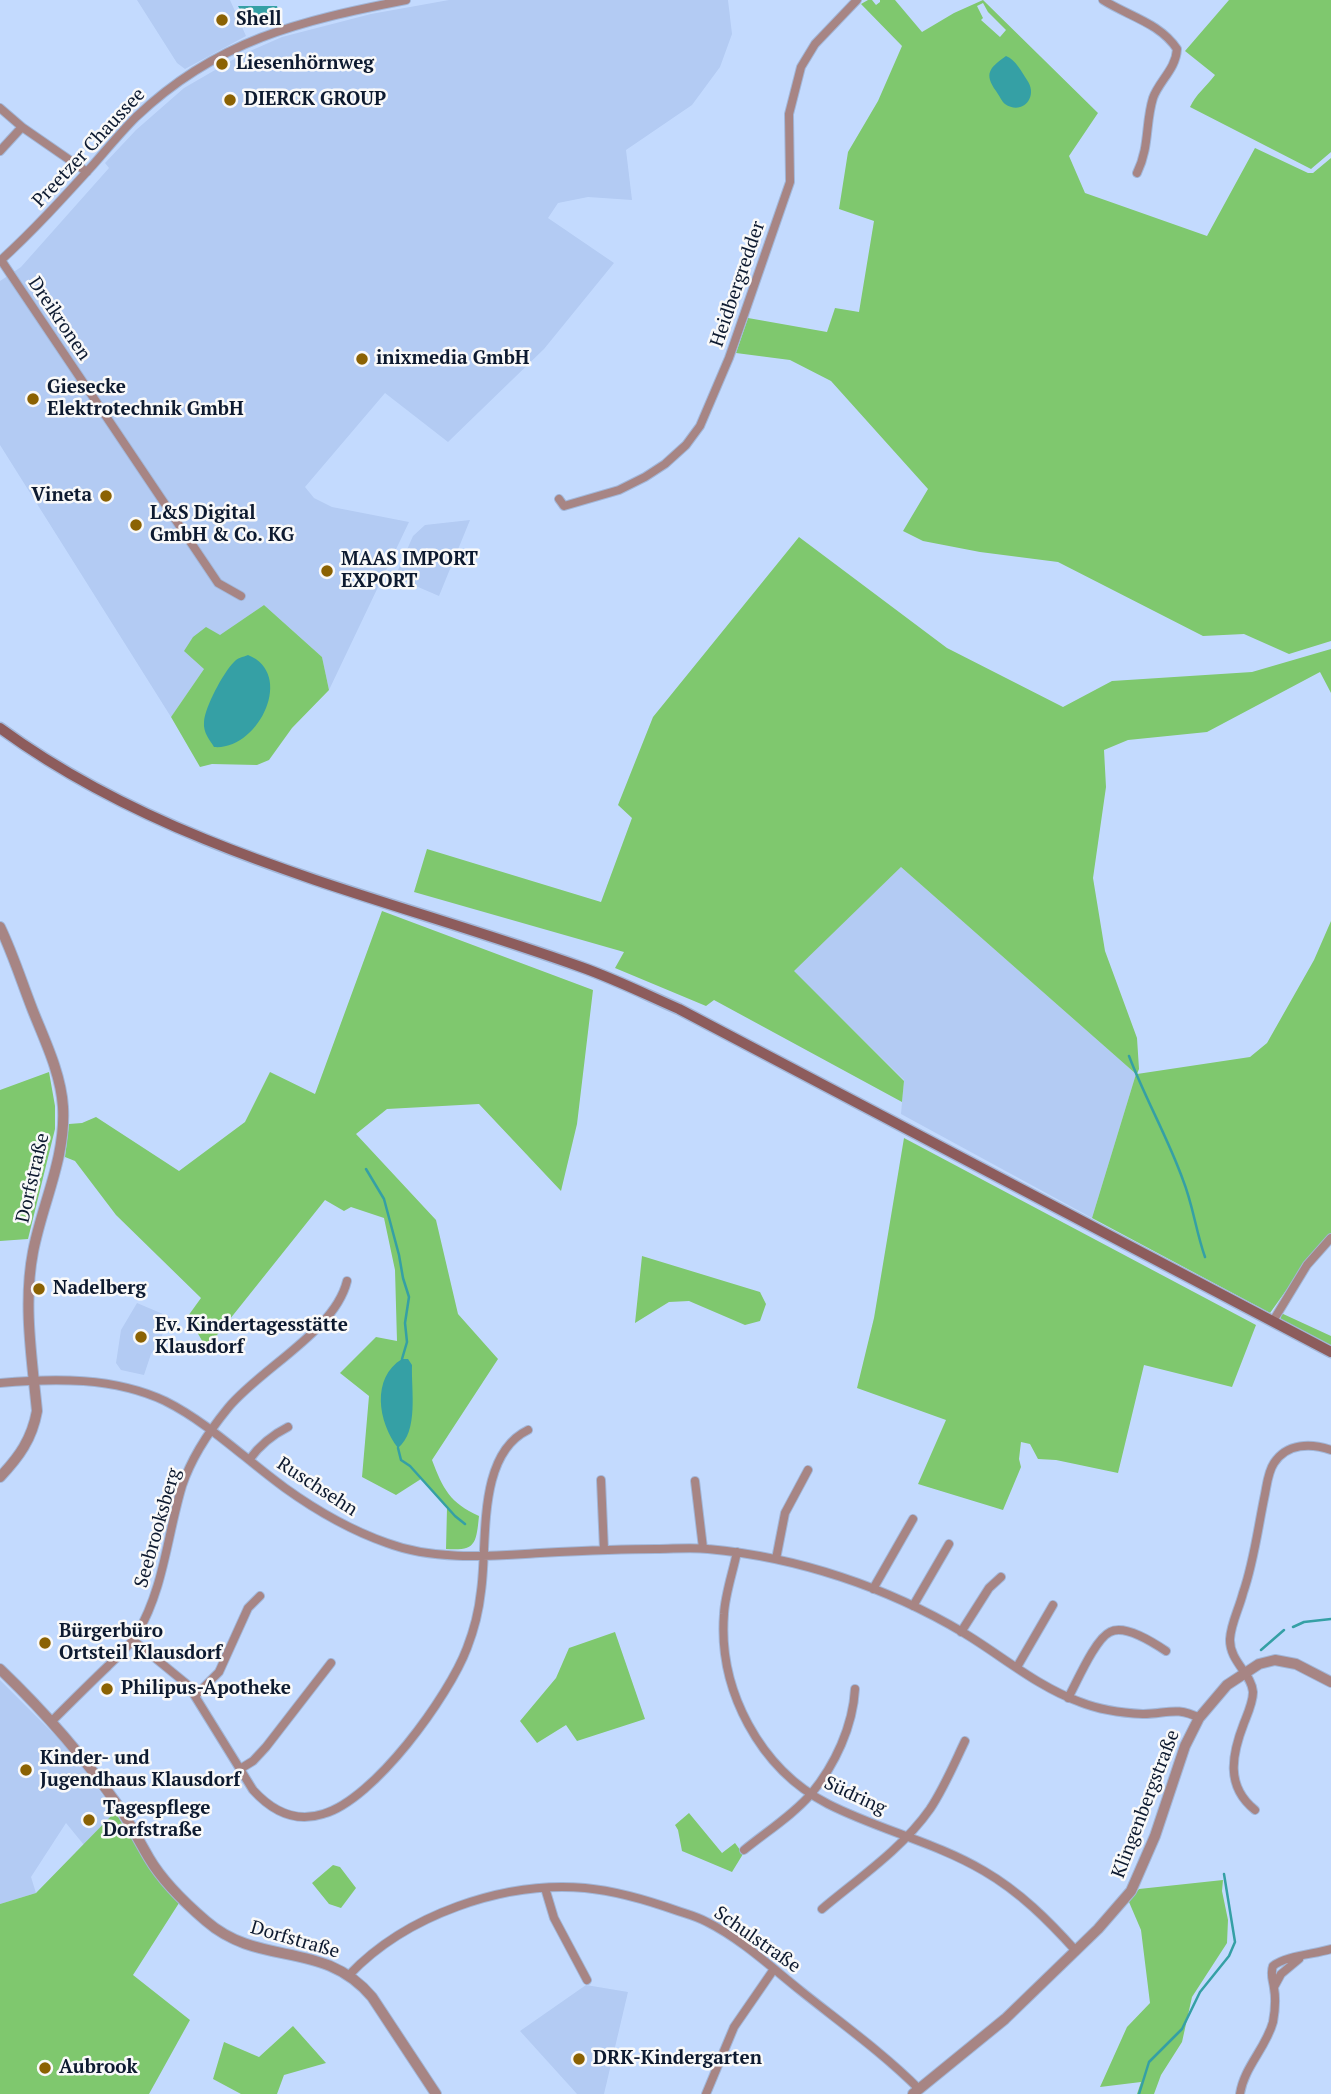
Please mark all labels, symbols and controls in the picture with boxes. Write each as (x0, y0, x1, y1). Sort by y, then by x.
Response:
place label: Shell (236, 9, 282, 31)
marker: Shell (214, 12, 230, 28)
place label: Liesenhörnweg (236, 53, 374, 75)
marker: Liesenhörnweg (214, 56, 230, 72)
street label: Preetzer Chaussee (28, 84, 150, 212)
place label: DIERCK GROUP (244, 89, 386, 111)
marker: DIERCK GROUP (222, 92, 238, 108)
street label: Heidbergredder (706, 218, 770, 350)
street label: Dreikronen (23, 273, 95, 365)
place label: inixmedia GmbH (376, 348, 529, 370)
marker: inixmedia GmbH (354, 351, 370, 367)
place label: Giesecke Elektrotechnik GmbH (47, 377, 244, 421)
marker: Giesecke Elektrotechnik GmbH (25, 391, 41, 407)
place label: Vineta (31, 485, 92, 507)
marker: Vineta (98, 488, 114, 504)
place label: L&S Digital GmbH & Co. KG (150, 503, 294, 547)
marker: L&S Digital GmbH & Co. KG (128, 517, 144, 533)
place label: MAAS IMPORT EXPORT (341, 549, 478, 593)
marker: MAAS IMPORT EXPORT (319, 563, 335, 579)
street label: Dorfstraße (12, 1131, 54, 1225)
place label: Nadelberg (53, 1278, 146, 1300)
marker: Nadelberg (31, 1281, 47, 1297)
place label: Ev. Kindertagesstätte Klausdorf (155, 1315, 348, 1359)
marker: Ev. Kindertagesstätte Klausdorf (133, 1329, 149, 1345)
street label: Ruschsehn (272, 1453, 362, 1521)
street label: Seebrooksberg (130, 1466, 186, 1590)
place label: Bürgerbüro Ortsteil Klausdorf (59, 1621, 222, 1665)
marker: Bürgerbüro Ortsteil Klausdorf (37, 1635, 53, 1651)
place label: Philipus-Apotheke (121, 1678, 291, 1700)
marker: Philipus-Apotheke (99, 1681, 115, 1697)
street label: Klingenbergstraße (1107, 1727, 1185, 1881)
place label: Kinder- und Jugendhaus Klausdorf (40, 1748, 240, 1792)
marker: Kinder- und Jugendhaus Klausdorf (18, 1762, 34, 1778)
street label: Südring (820, 1772, 890, 1820)
place label: Tagespflege Dorfstraße (103, 1798, 211, 1842)
marker: Tagespflege Dorfstraße (81, 1812, 97, 1828)
street label: Schulstraße (709, 1902, 805, 1978)
street label: Dorfstraße (248, 1916, 342, 1964)
place label: DRK-Kindergarten (593, 2048, 762, 2070)
marker: DRK-Kindergarten (571, 2051, 587, 2067)
place label: Aubrook (59, 2057, 138, 2079)
marker: Aubrook (37, 2060, 53, 2076)

